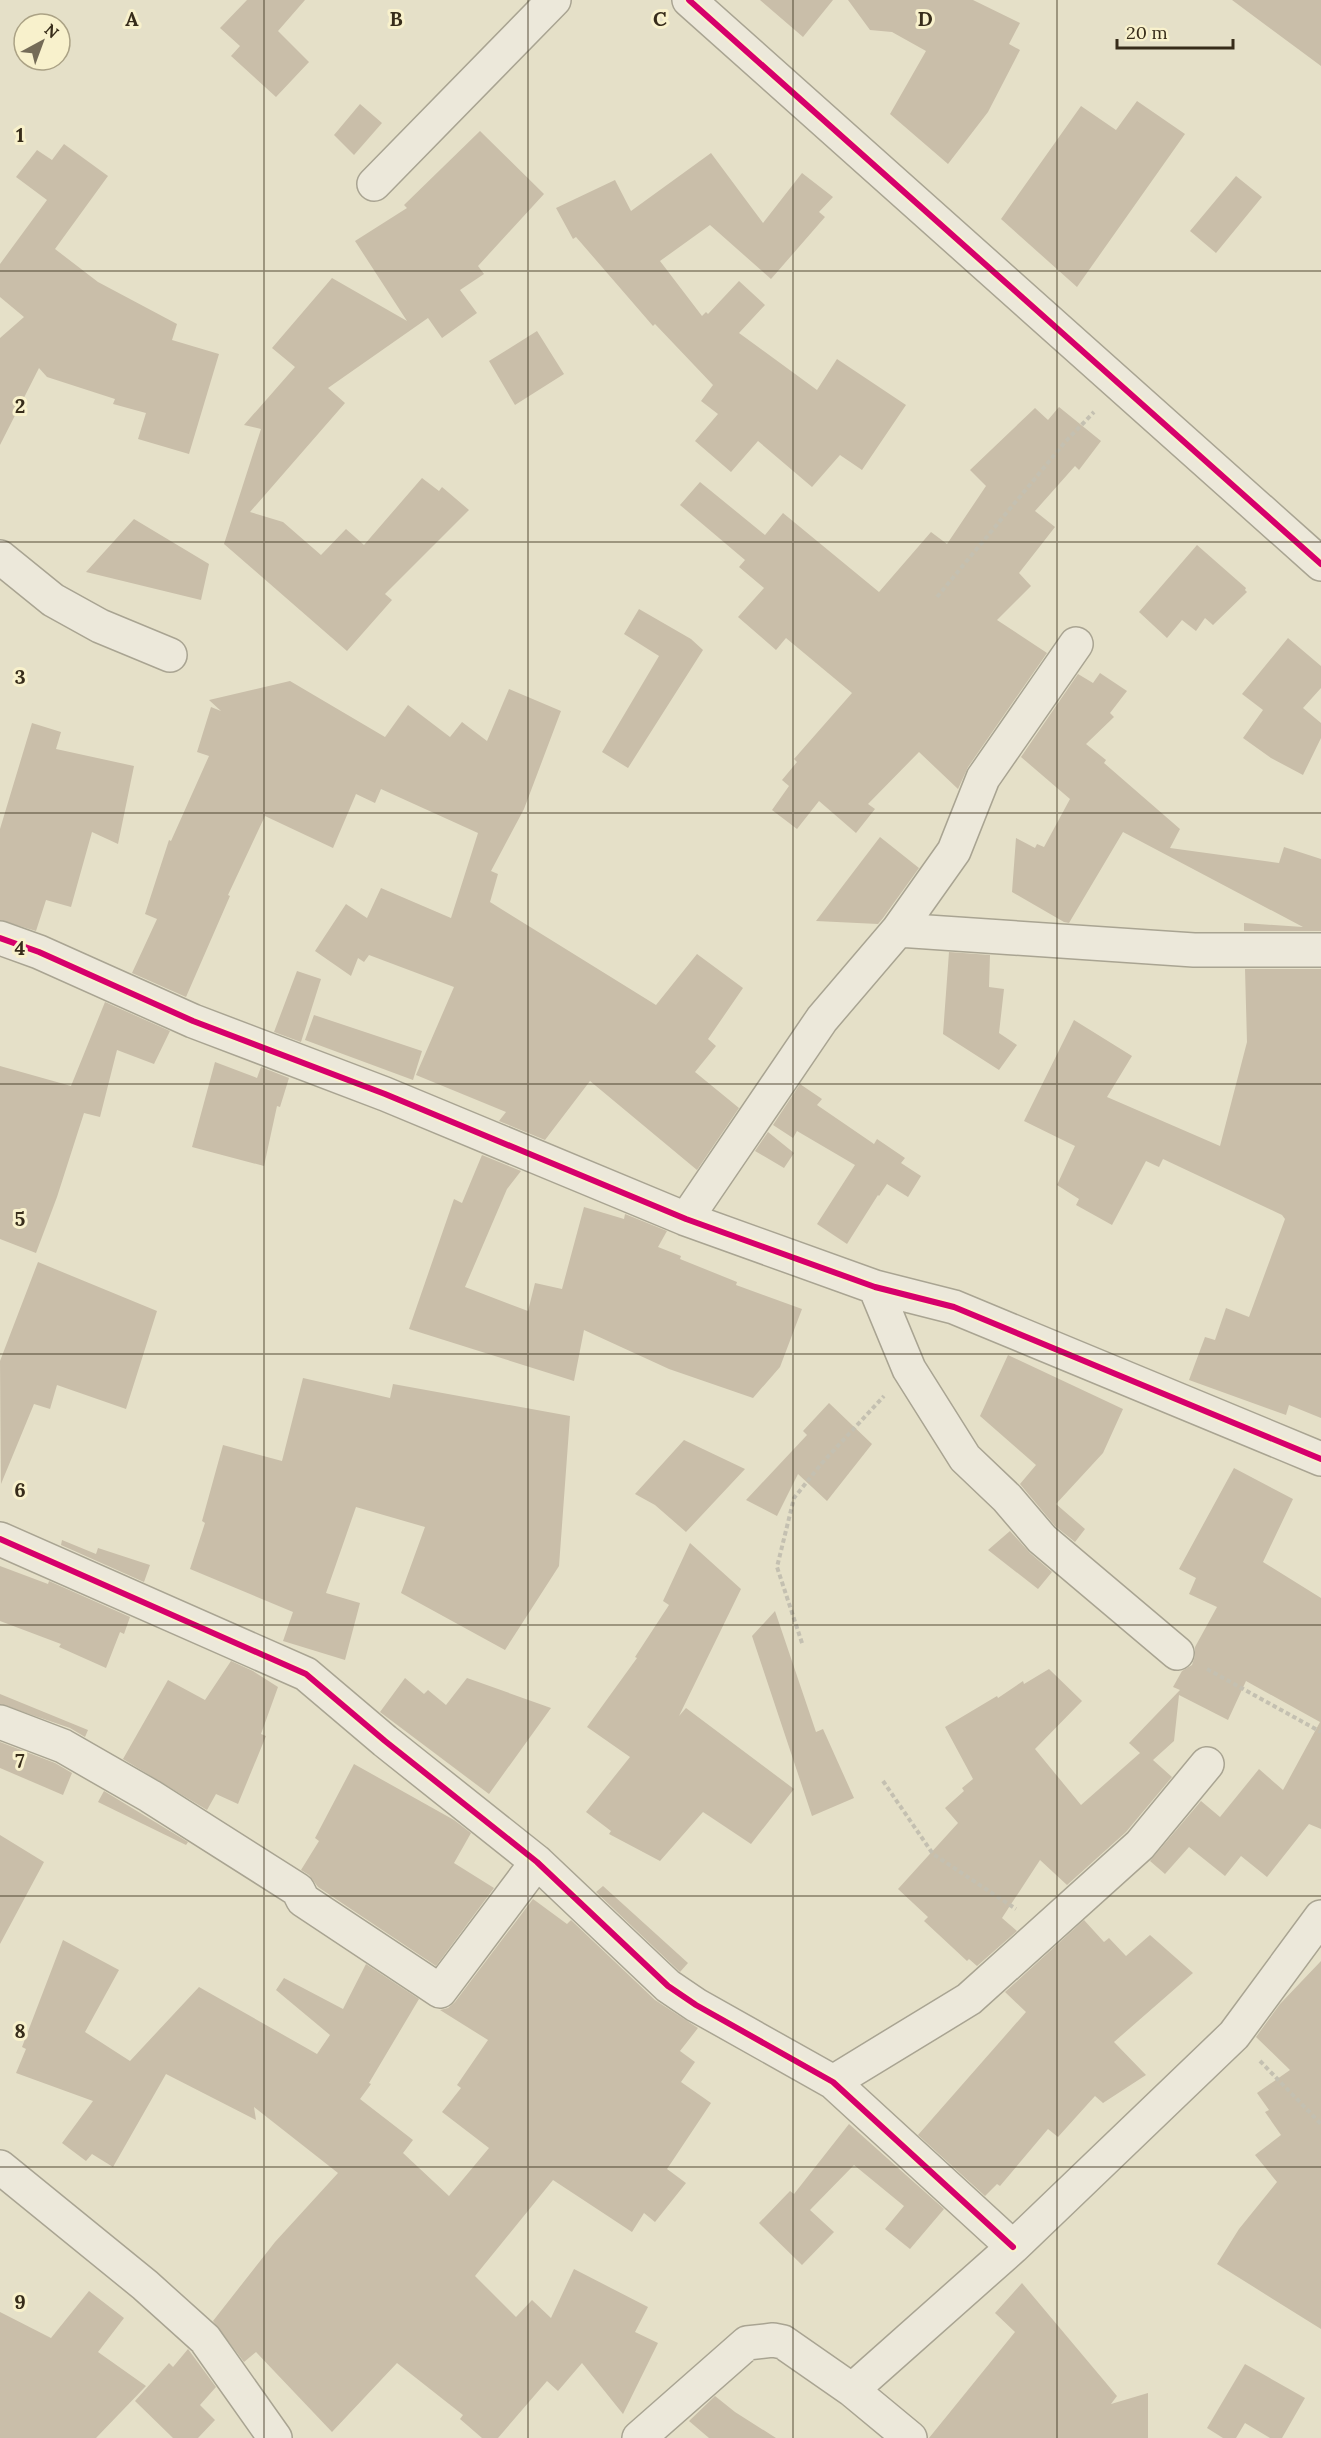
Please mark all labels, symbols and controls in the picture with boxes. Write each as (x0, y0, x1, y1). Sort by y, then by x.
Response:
text: A (125, 6, 139, 31)
text: B (389, 6, 403, 31)
text: C (653, 6, 667, 31)
text: D (917, 6, 933, 31)
north arrow (12, 12, 72, 72)
scale bar (1117, 12, 1232, 50)
text: N (41, 19, 63, 42)
text: 20 m (1126, 21, 1168, 44)
text: 1 (16, 122, 24, 147)
text: 2 (15, 393, 25, 418)
text: 3 (14, 664, 26, 689)
text: 4 (15, 935, 26, 960)
text: 5 (15, 1206, 26, 1231)
text: 6 (14, 1477, 26, 1502)
text: 7 (15, 1748, 25, 1773)
text: 8 (14, 2018, 26, 2043)
text: 9 (14, 2289, 26, 2314)

